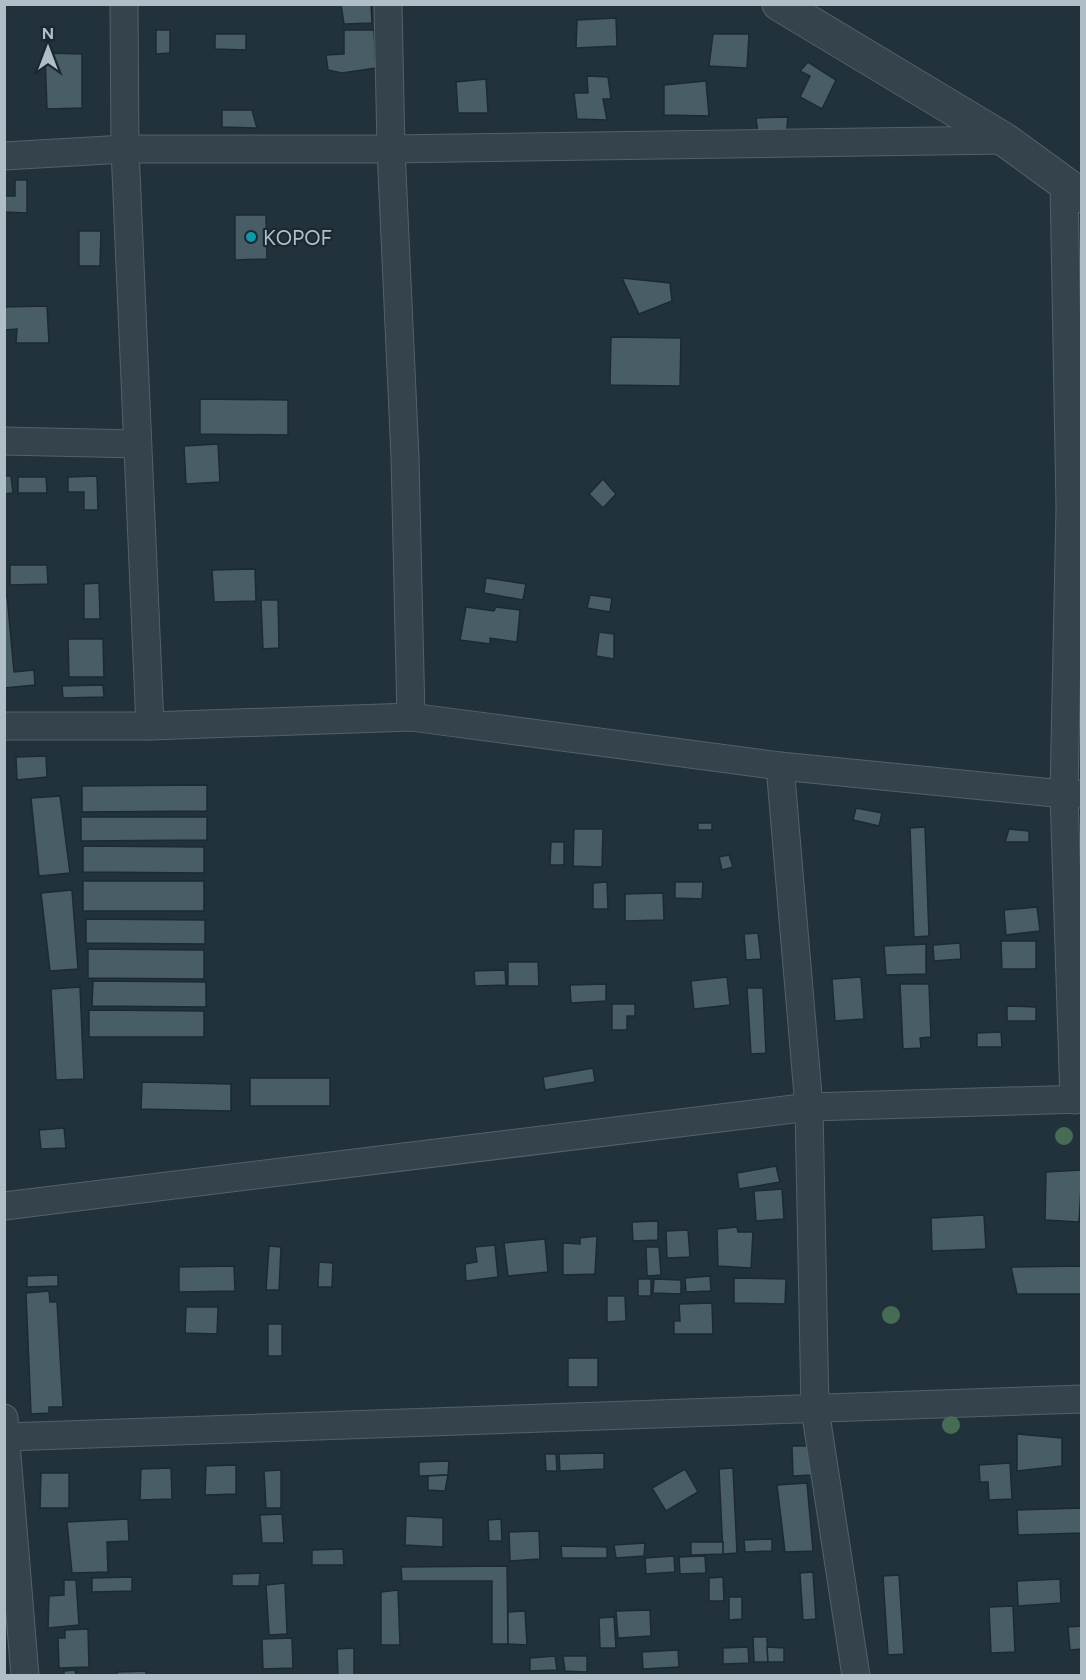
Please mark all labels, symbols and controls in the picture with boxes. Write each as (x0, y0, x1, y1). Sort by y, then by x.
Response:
north arrow (18, 18, 78, 78)
text: N (42, 24, 54, 43)
place label: KOPOF (263, 225, 332, 250)
marker: KOPOF (244, 230, 258, 244)

